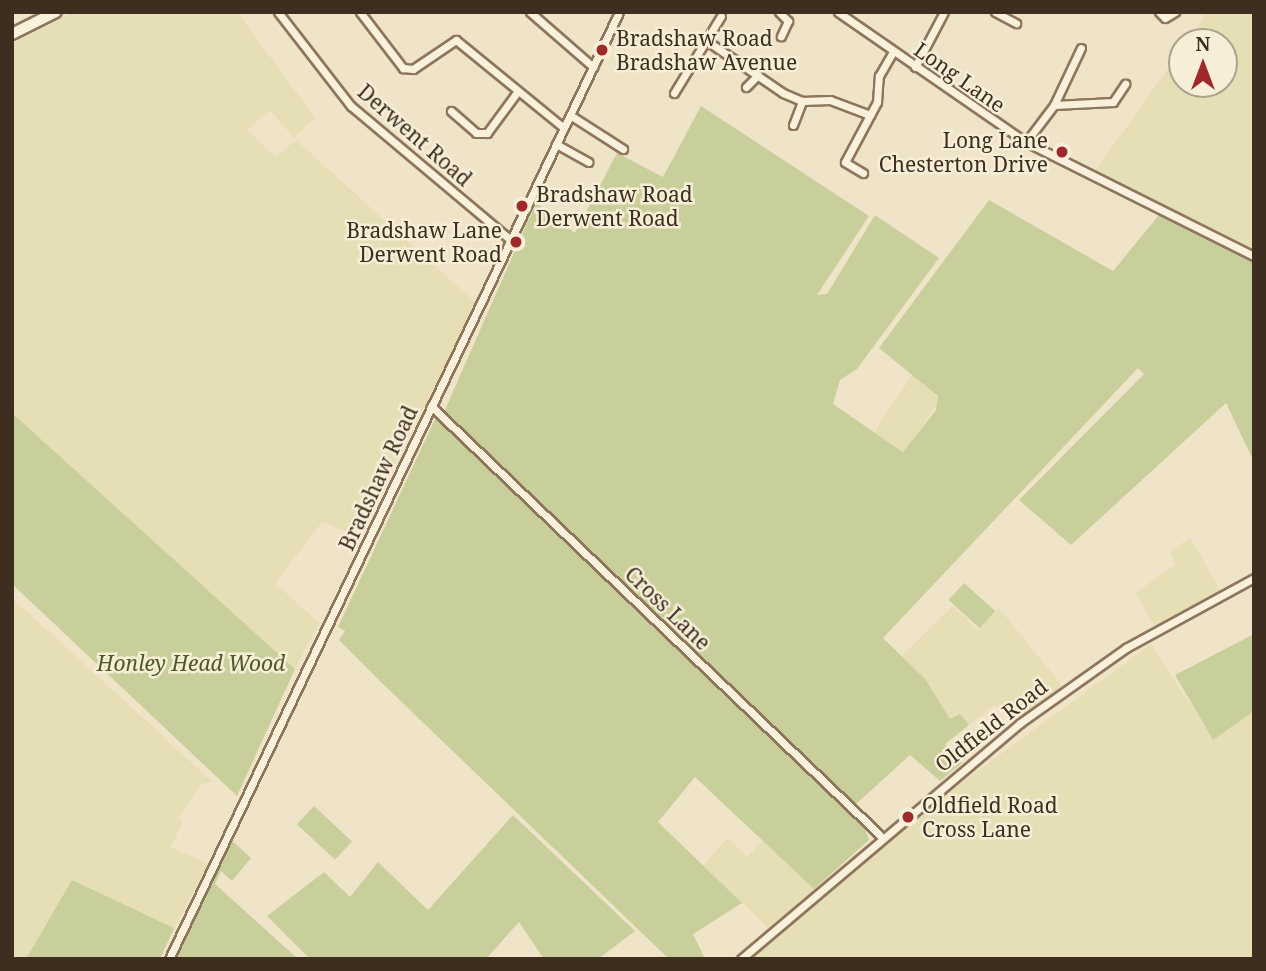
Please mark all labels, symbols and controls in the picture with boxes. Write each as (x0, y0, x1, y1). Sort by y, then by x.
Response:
place label: Bradshaw Road Bradshaw Avenue (616, 25, 797, 75)
north arrow (1168, 28, 1238, 98)
text: N (1196, 31, 1210, 57)
street label: Long Lane (910, 37, 1010, 117)
marker: Bradshaw Road Bradshaw Avenue (594, 42, 610, 58)
street label: Derwent Road (353, 79, 477, 191)
place label: Long Lane Chesterton Drive (879, 127, 1048, 177)
marker: Long Lane Chesterton Drive (1054, 144, 1070, 160)
place label: Bradshaw Road Derwent Road (536, 181, 693, 231)
marker: Bradshaw Road Derwent Road (514, 198, 530, 214)
place label: Bradshaw Lane Derwent Road (346, 217, 502, 267)
marker: Bradshaw Lane Derwent Road (508, 234, 524, 250)
street label: Bradshaw Road (333, 402, 423, 554)
street label: Cross Lane (620, 561, 716, 655)
park label: Honley Head Wood (97, 650, 285, 676)
street label: Oldfield Road (930, 673, 1052, 777)
place label: Oldfield Road Cross Lane (922, 792, 1058, 842)
marker: Oldfield Road Cross Lane (900, 809, 916, 825)

